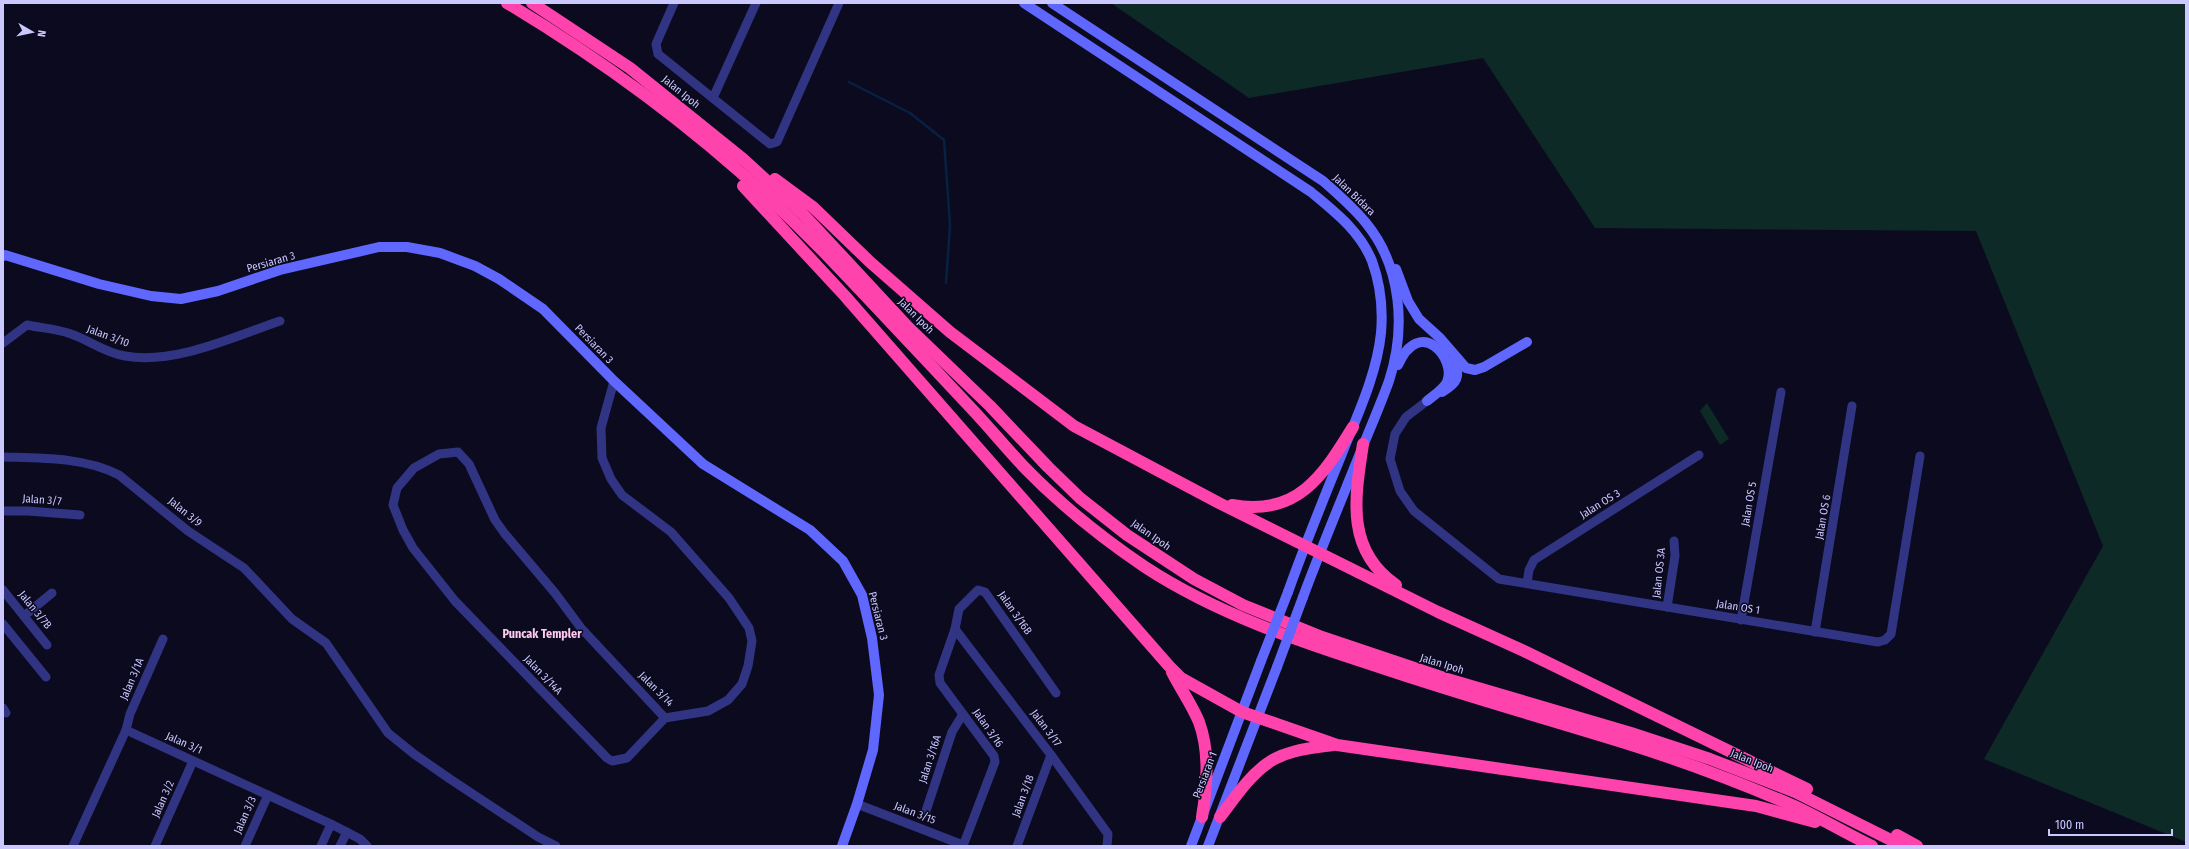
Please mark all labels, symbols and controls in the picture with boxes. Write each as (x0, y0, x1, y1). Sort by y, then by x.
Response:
north arrow (12, 12, 52, 52)
text: N (34, 29, 48, 38)
street label: Jalan Ipoh (659, 73, 703, 111)
street label: Jalan Bidara (1330, 172, 1378, 218)
street label: Persiaran 3 (245, 249, 297, 275)
street label: Jalan Ipoh (895, 295, 937, 337)
street label: Jalan 3/10 (85, 322, 131, 350)
street label: Persiaran 3 (572, 322, 616, 366)
street label: Jalan OS 5 (1739, 481, 1759, 527)
street label: Jalan OS 3 (1578, 487, 1622, 521)
street label: Jalan 3/7 (22, 492, 63, 508)
street label: Jalan OS 6 (1813, 493, 1833, 540)
street label: Jalan 3/9 (165, 494, 205, 530)
street label: Jalan Ipoh (1129, 517, 1173, 553)
street label: Jalan OS 3A (1650, 547, 1668, 599)
street label: Jalan 3/7B (16, 588, 54, 632)
street label: Jalan 3/16B (995, 589, 1035, 637)
street label: Persiaran 3 (866, 590, 890, 642)
street label: Jalan OS 1 (1715, 597, 1761, 617)
district label: Puncak Templer (502, 627, 582, 641)
street label: Jalan Ipoh (1418, 651, 1466, 677)
street label: Jalan 3/14A (521, 653, 565, 697)
street label: Jalan 3/1A (117, 656, 147, 702)
street label: Jalan 3/14 (636, 669, 677, 710)
street label: Jalan 3/16 (970, 706, 1006, 750)
street label: Jalan 3/17 (1028, 707, 1064, 749)
street label: Jalan 3/1 (164, 729, 204, 757)
street label: Jalan 3/16A (916, 733, 944, 785)
street label: Jalan Ipoh (1729, 747, 1775, 775)
street label: Persiaran 1 (1190, 750, 1220, 800)
street label: Jalan 3/18 (1009, 773, 1037, 819)
street label: Jalan 3/2 (149, 778, 177, 820)
street label: Jalan 3/3 (231, 794, 259, 836)
street label: Jalan 3/15 (892, 799, 938, 827)
scale bar (2049, 811, 2172, 837)
text: 100 m (2055, 818, 2084, 832)

